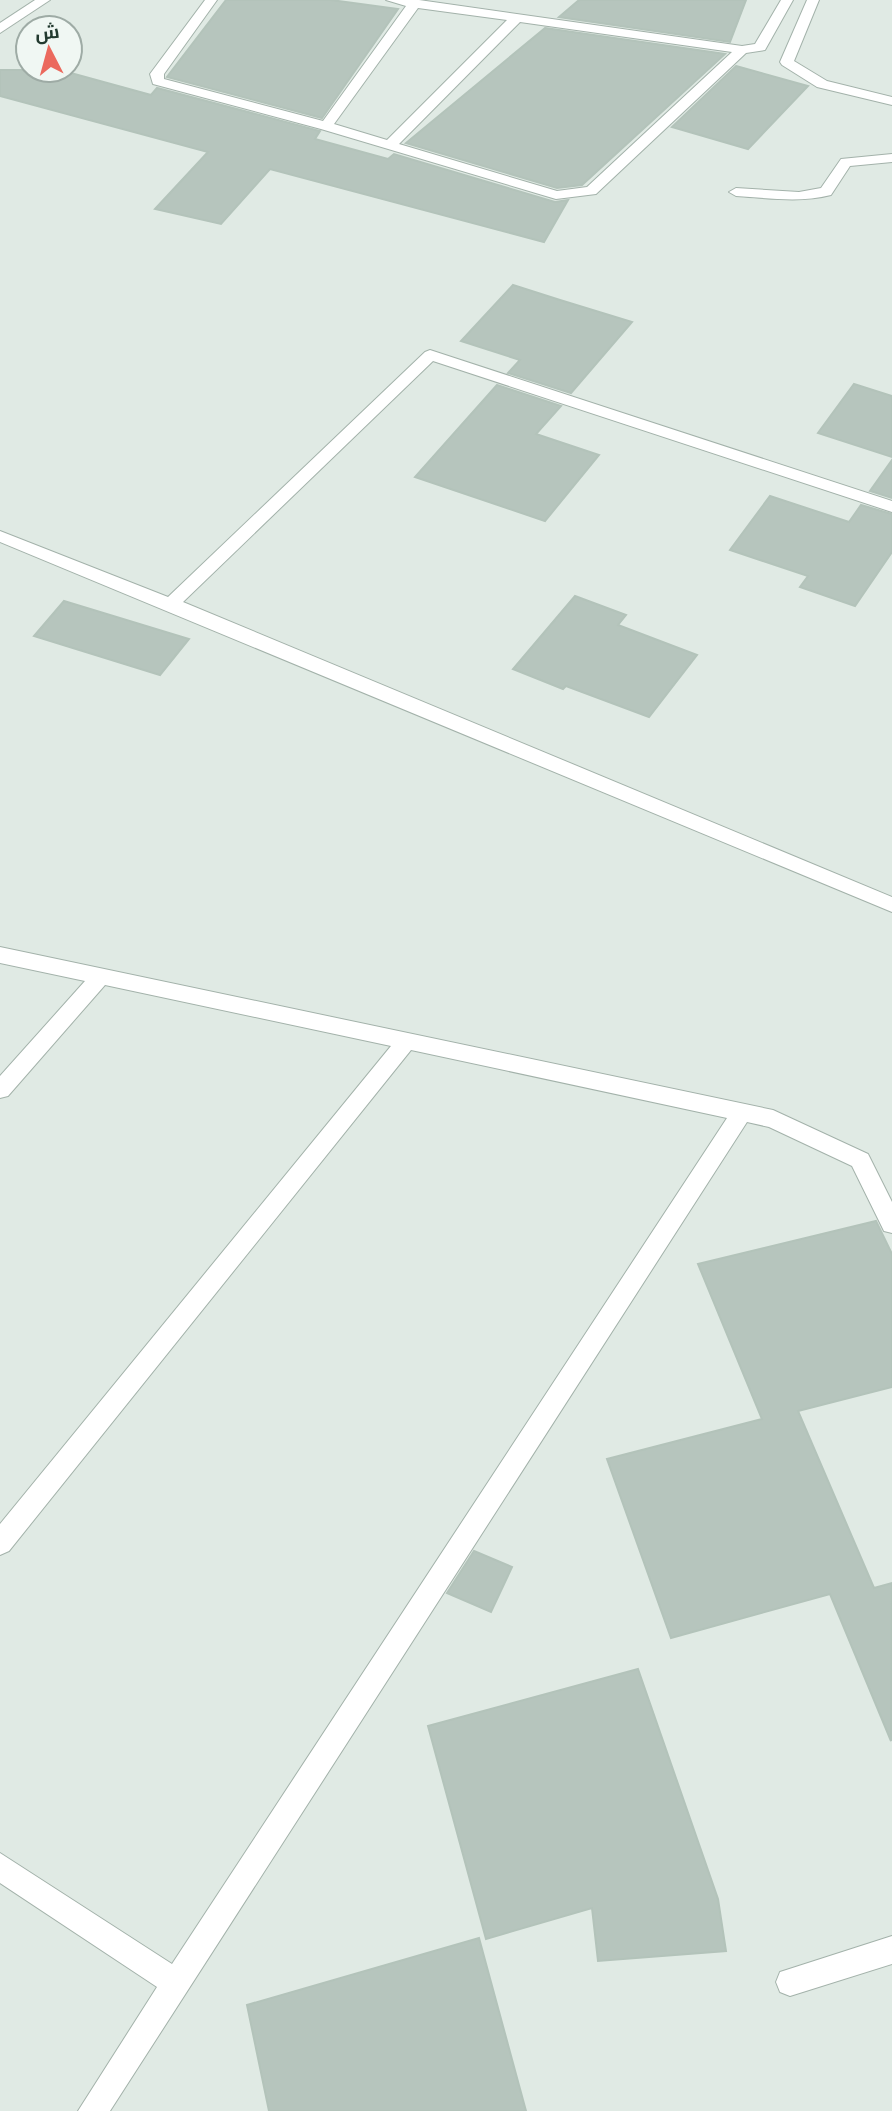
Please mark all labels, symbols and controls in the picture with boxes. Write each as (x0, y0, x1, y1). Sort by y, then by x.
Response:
north arrow (14, 14, 84, 84)
text: ش (34, 19, 61, 45)

